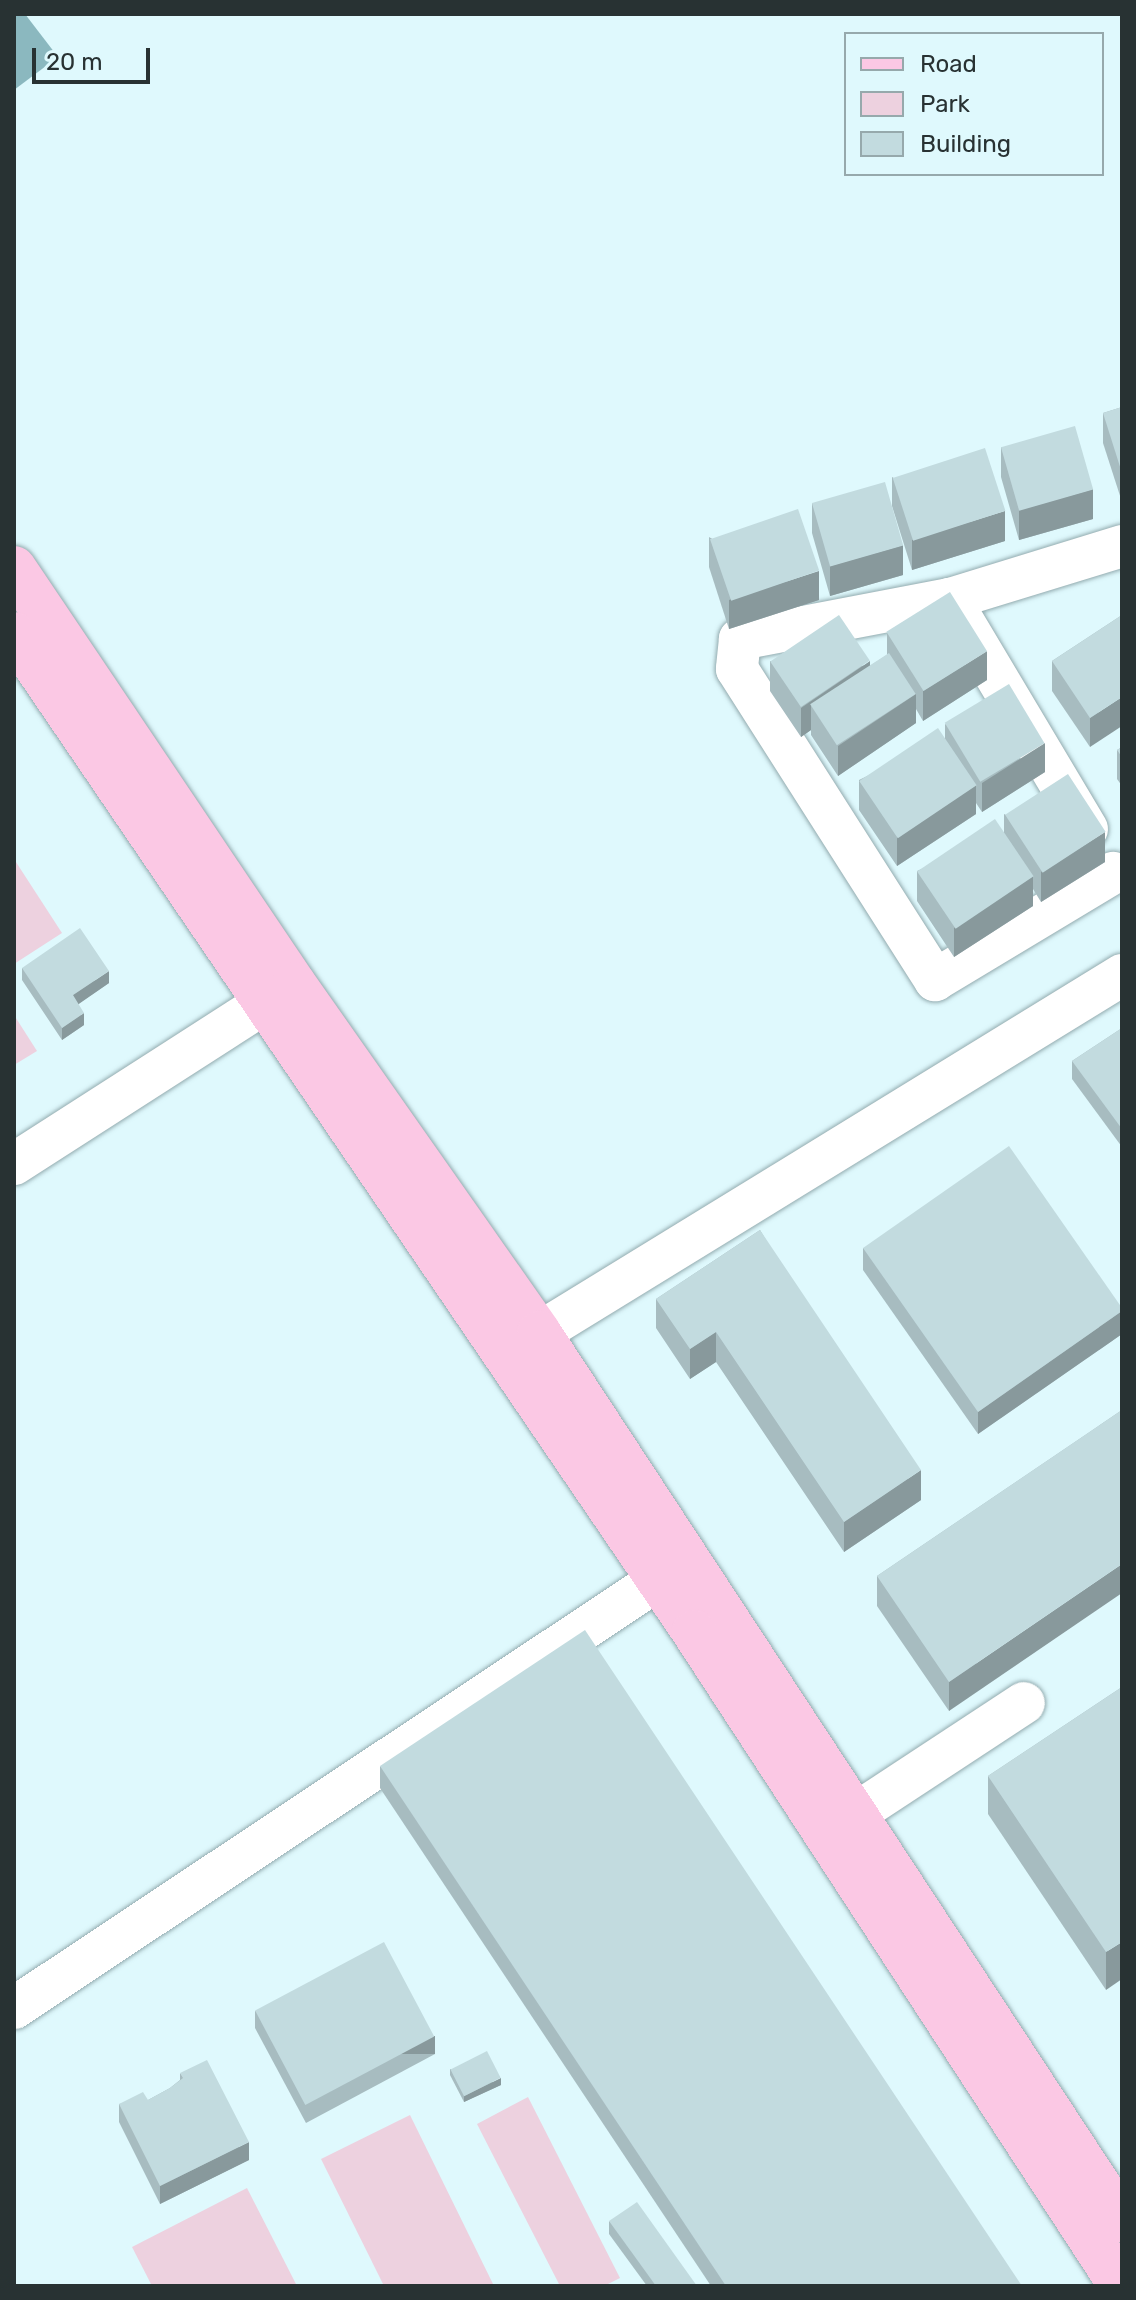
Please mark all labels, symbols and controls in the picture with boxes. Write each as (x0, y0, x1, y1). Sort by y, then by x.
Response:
scale bar (36, 32, 154, 82)
legend (844, 32, 1104, 176)
text: 20 m (46, 48, 103, 76)
text: Road (920, 50, 977, 78)
text: Park (920, 90, 970, 118)
text: Building (920, 130, 1011, 158)

